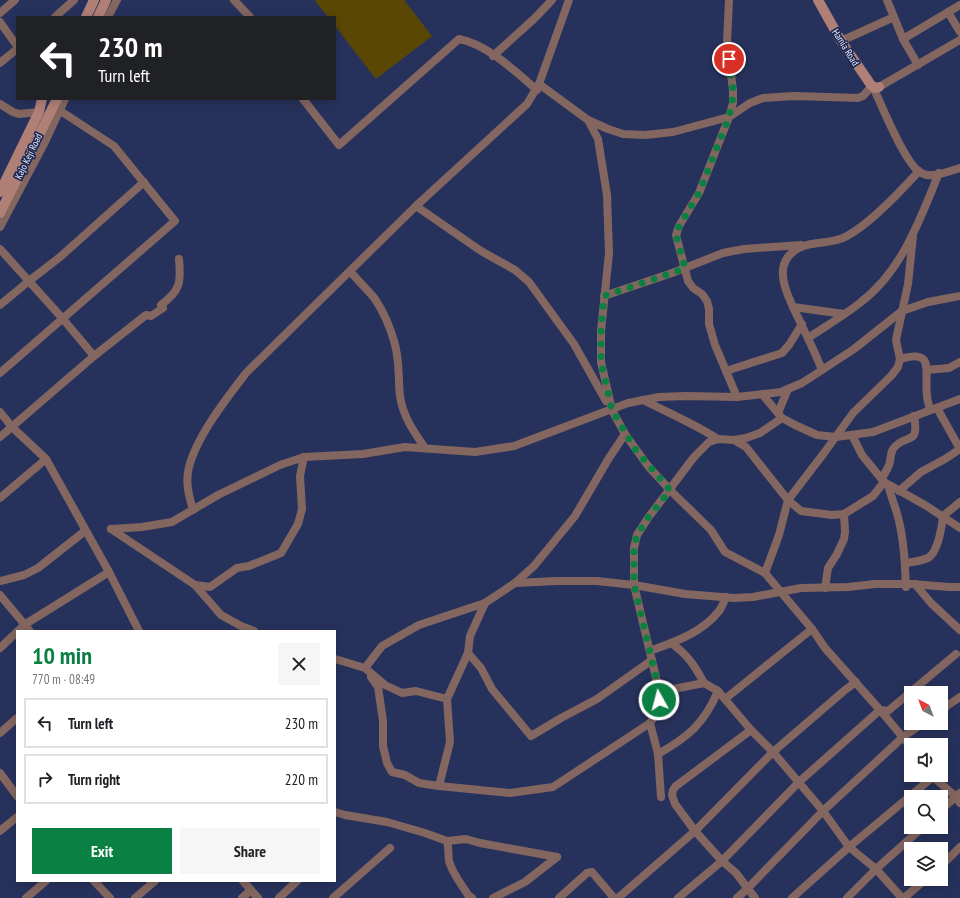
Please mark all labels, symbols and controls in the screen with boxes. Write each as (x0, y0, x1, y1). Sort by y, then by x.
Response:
street label: Hamia Road (829, 26, 862, 68)
text: 230 m (98, 28, 162, 65)
icon: left (32, 32, 84, 84)
pin (712, 42, 746, 76)
icon: arrive (718, 48, 740, 70)
text: Turn left (98, 64, 150, 87)
street label: Kajo Keji Road (12, 131, 45, 181)
text: 10 min (32, 640, 92, 671)
button: close (278, 643, 320, 685)
text: 770 m · 08:49 (32, 671, 95, 688)
position arrow (638, 679, 680, 721)
north arrow (904, 686, 948, 730)
map controls (904, 686, 948, 886)
icon: left (34, 712, 56, 734)
text: Turn left (68, 714, 113, 733)
text: 230 m (285, 714, 318, 733)
button: sound (904, 738, 948, 782)
icon: right (34, 768, 56, 790)
text: Turn right (68, 770, 120, 789)
text: 220 m (285, 770, 318, 789)
button: search (904, 790, 948, 834)
button: Exit (32, 828, 172, 874)
button: Share (180, 828, 320, 874)
button: layers (904, 842, 948, 886)

